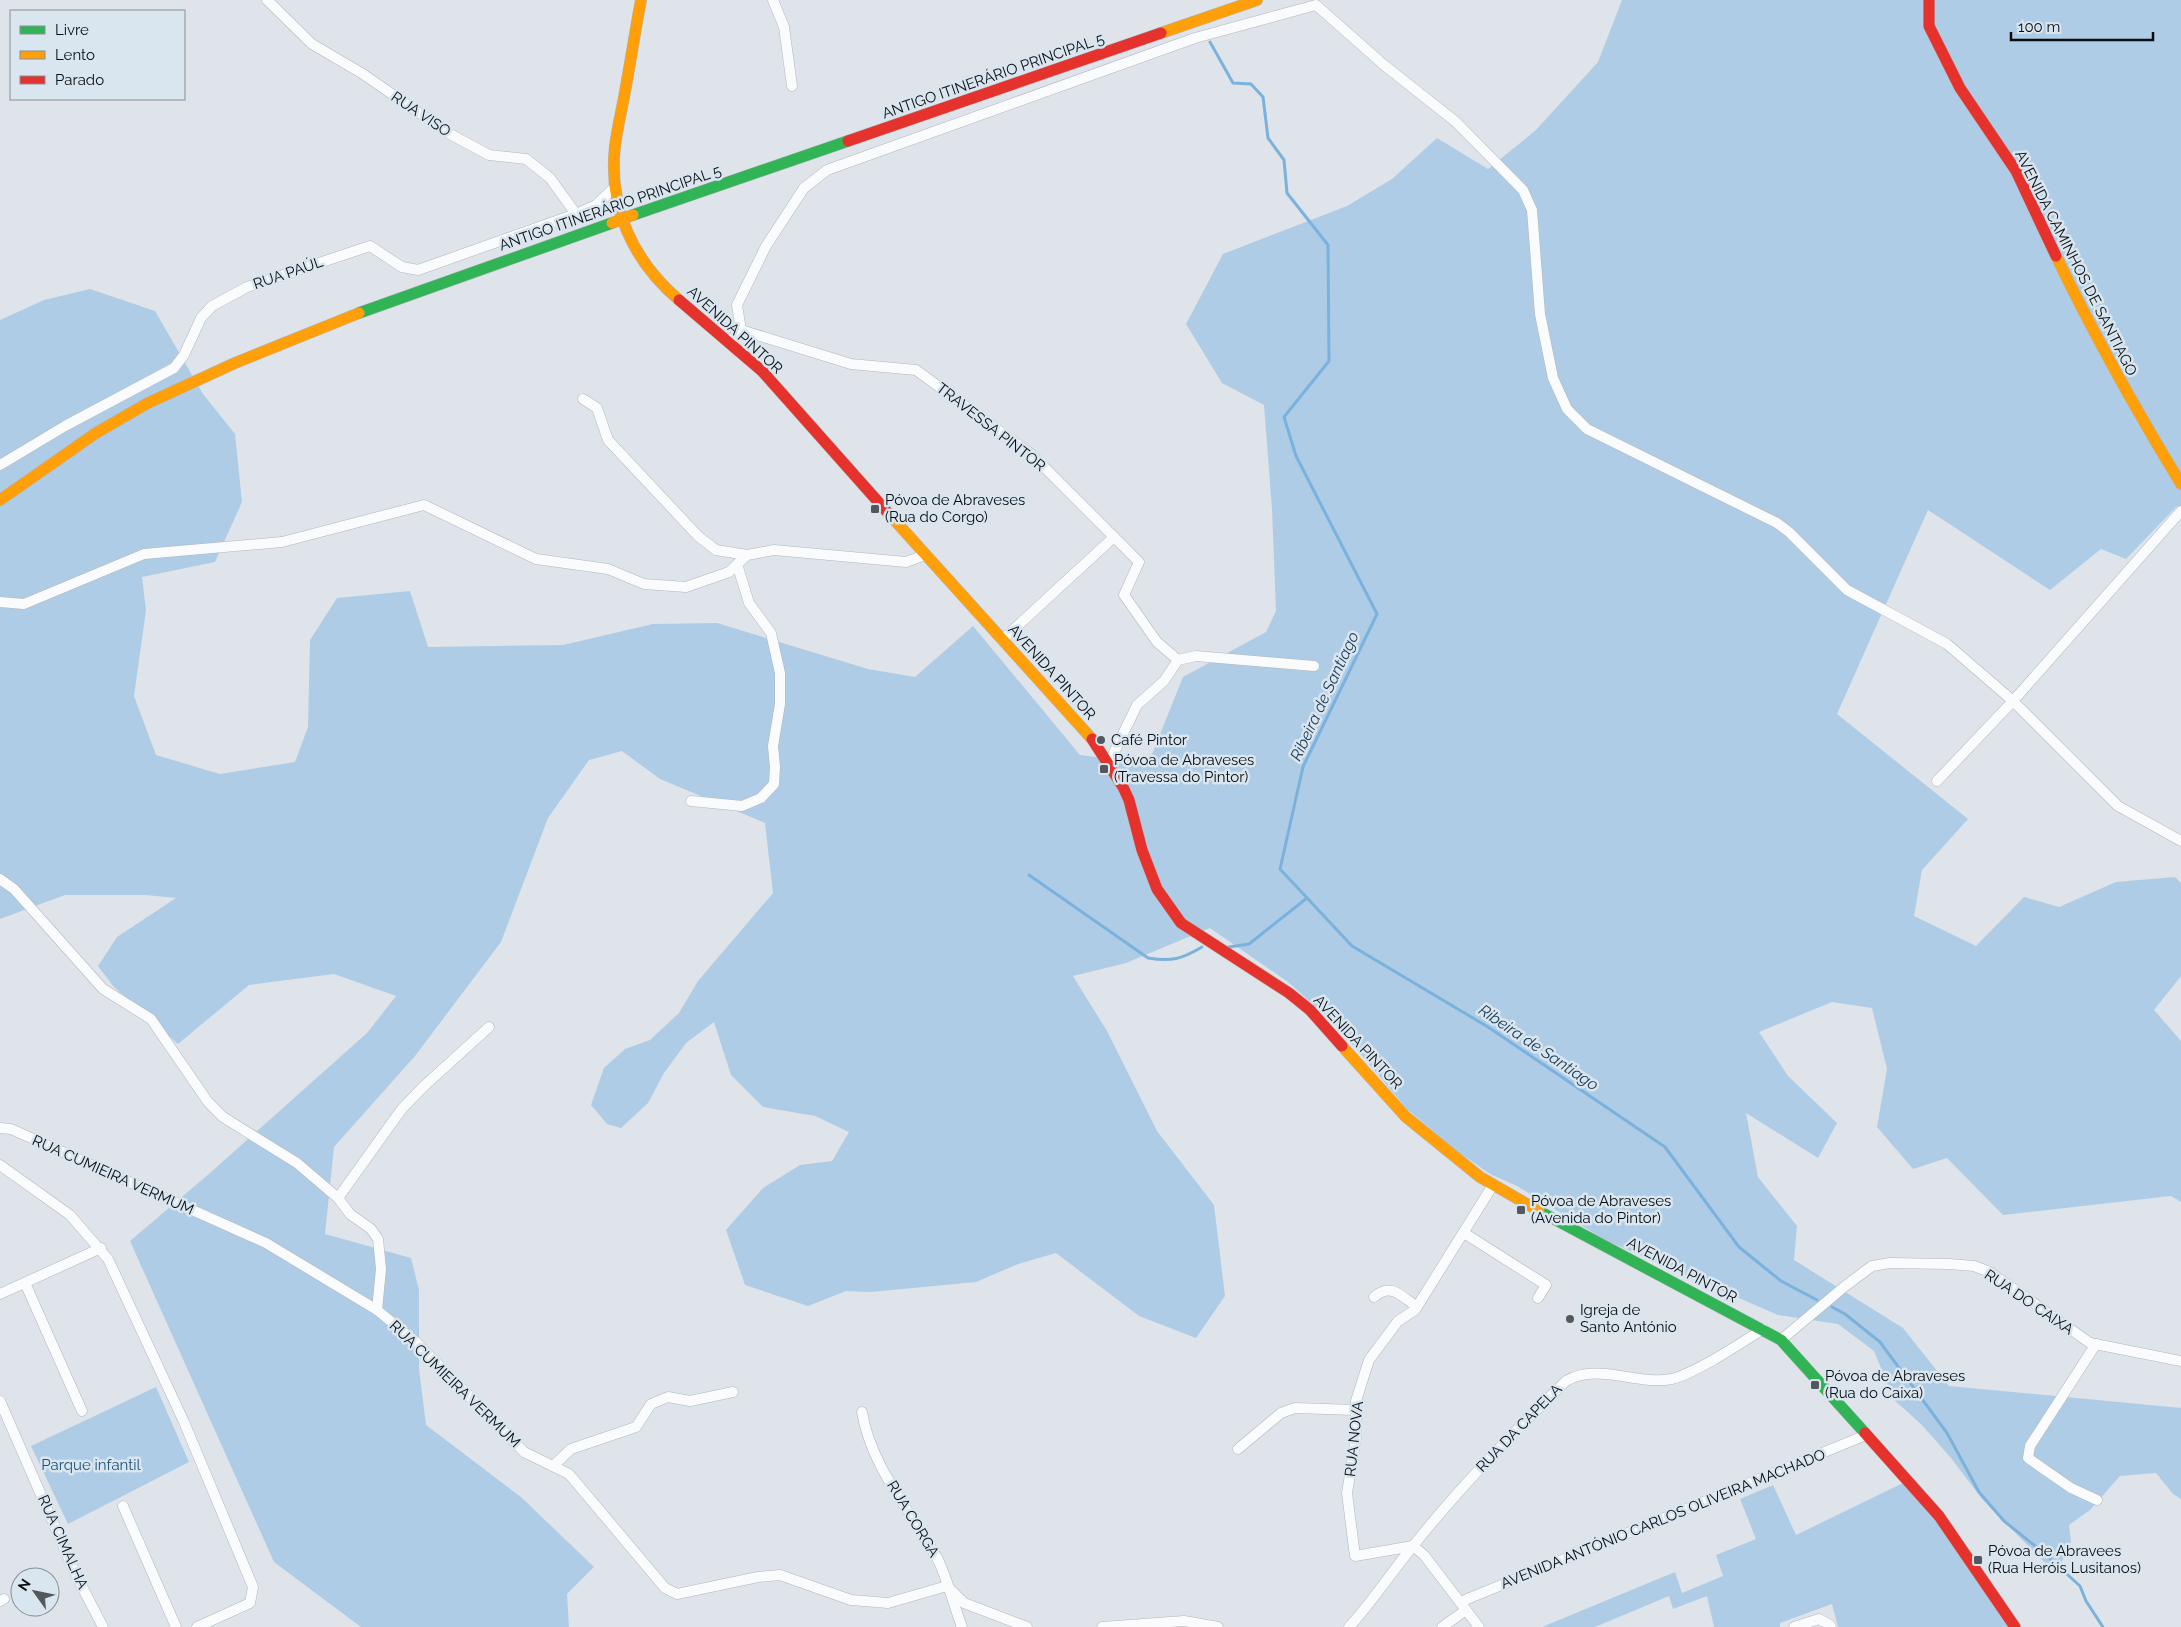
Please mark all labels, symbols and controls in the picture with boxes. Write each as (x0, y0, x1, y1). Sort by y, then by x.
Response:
legend (10, 10, 185, 100)
scale bar (2011, 10, 2154, 42)
text: 100 m (2018, 18, 2060, 36)
text: Livre (55, 21, 89, 39)
street label: ANTIGO ITINERÁRIO PRINCIPAL 5 (880, 29, 1106, 123)
text: Lento (55, 46, 95, 64)
text: Parado (55, 71, 104, 89)
street label: RUA VISO (388, 88, 454, 140)
street label: AVENIDA CAMINHOS DE SANTIAGO (2011, 147, 2141, 379)
street label: ANTIGO ITINERÁRIO PRINCIPAL 5 (497, 161, 723, 255)
street label: RUA PAÚL (251, 253, 325, 293)
street label: AVENIDA PINTOR (684, 282, 787, 378)
street label: TRAVESSA PINTOR (933, 379, 1049, 475)
place label: Póvoa de Abraveses (Rua do Corgo) (885, 491, 1025, 526)
marker: Póvoa de Abraveses (Rua do Corgo) (869, 503, 881, 515)
street label: AVENIDA PINTOR (1004, 621, 1100, 724)
water label: Ribeira de Santiago (1286, 629, 1363, 764)
place label: Café Pintor (1111, 731, 1188, 749)
marker: Café Pintor (1095, 734, 1107, 746)
place label: Póvoa de Abraveses (Travessa do Pintor) (1114, 751, 1254, 786)
marker: Póvoa de Abraveses (Travessa do Pintor) (1098, 763, 1110, 775)
street label: AVENIDA PINTOR (1310, 991, 1406, 1093)
water label: Ribeira de Santiago (1475, 1000, 1602, 1095)
street label: RUA CUMIEIRA VERMUM (29, 1131, 197, 1219)
place label: Póvoa de Abraveses (Avenida do Pintor) (1531, 1192, 1671, 1227)
marker: Póvoa de Abraveses (Avenida do Pintor) (1515, 1204, 1527, 1216)
street label: AVENIDA PINTOR (1624, 1233, 1740, 1307)
street label: RUA DO CAIXA (1981, 1266, 2077, 1338)
place label: Igreja de Santo António (1580, 1301, 1677, 1336)
marker: Igreja de Santo António (1564, 1313, 1576, 1325)
street label: RUA CUMIEIRA VERMUM (386, 1317, 524, 1451)
place label: Póvoa de Abraveses (Rua do Caixa) (1825, 1367, 1965, 1402)
marker: Póvoa de Abraveses (Rua do Caixa) (1809, 1379, 1821, 1391)
street label: RUA DA CAPELA (1472, 1380, 1566, 1476)
street label: RUA NOVA (1341, 1400, 1367, 1478)
street label: AVENIDA ANTÓNIO CARLOS OLIVEIRA MACHADO (1498, 1445, 1828, 1593)
park label: Parque infantil (41, 1456, 142, 1474)
street label: RUA CORGA (883, 1477, 943, 1561)
street label: RUA CIMALHA (34, 1492, 92, 1592)
place label: Póvoa de Abravees (Rua Heróis Lusitanos) (1988, 1542, 2141, 1577)
marker: Póvoa de Abravees (Rua Heróis Lusitanos) (1972, 1554, 1984, 1566)
north arrow (10, 1567, 60, 1617)
text: N (14, 1576, 34, 1594)

